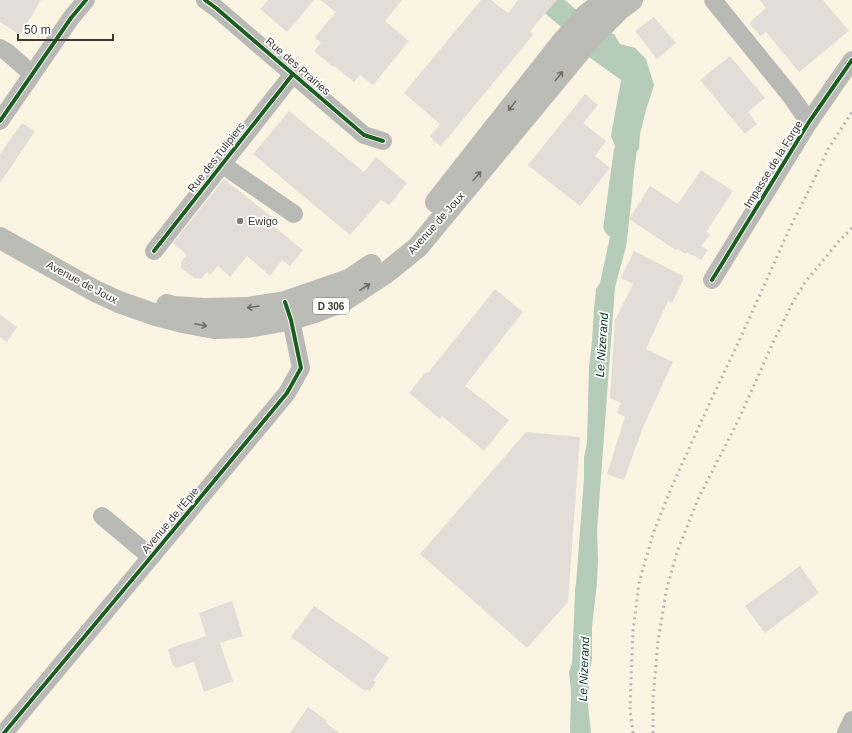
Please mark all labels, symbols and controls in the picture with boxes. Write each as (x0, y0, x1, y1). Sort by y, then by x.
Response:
scale bar (18, 16, 113, 42)
text: 50 m (24, 23, 51, 37)
street label: Rue des Prairies (263, 35, 333, 98)
one-way arrow (555, 70, 564, 81)
one-way arrow (508, 100, 516, 111)
street label: Impasse de la Forge (741, 118, 805, 210)
street label: Rue des Tulipiers (185, 119, 247, 194)
one-way arrow (472, 171, 481, 182)
street label: Avenue de Joux (405, 189, 467, 256)
place label: Ewigo (248, 215, 278, 227)
marker: Ewigo (235, 216, 245, 226)
street label: Avenue de Joux (44, 258, 120, 306)
one-way arrow (359, 283, 370, 291)
road number: D 306 (313, 298, 349, 314)
one-way arrow (247, 303, 260, 311)
water label: Le Nizerand (593, 312, 611, 378)
one-way arrow (195, 322, 208, 330)
street label: Avenue de l'Épie (139, 485, 201, 555)
water label: Le Nizerand (576, 636, 592, 702)

